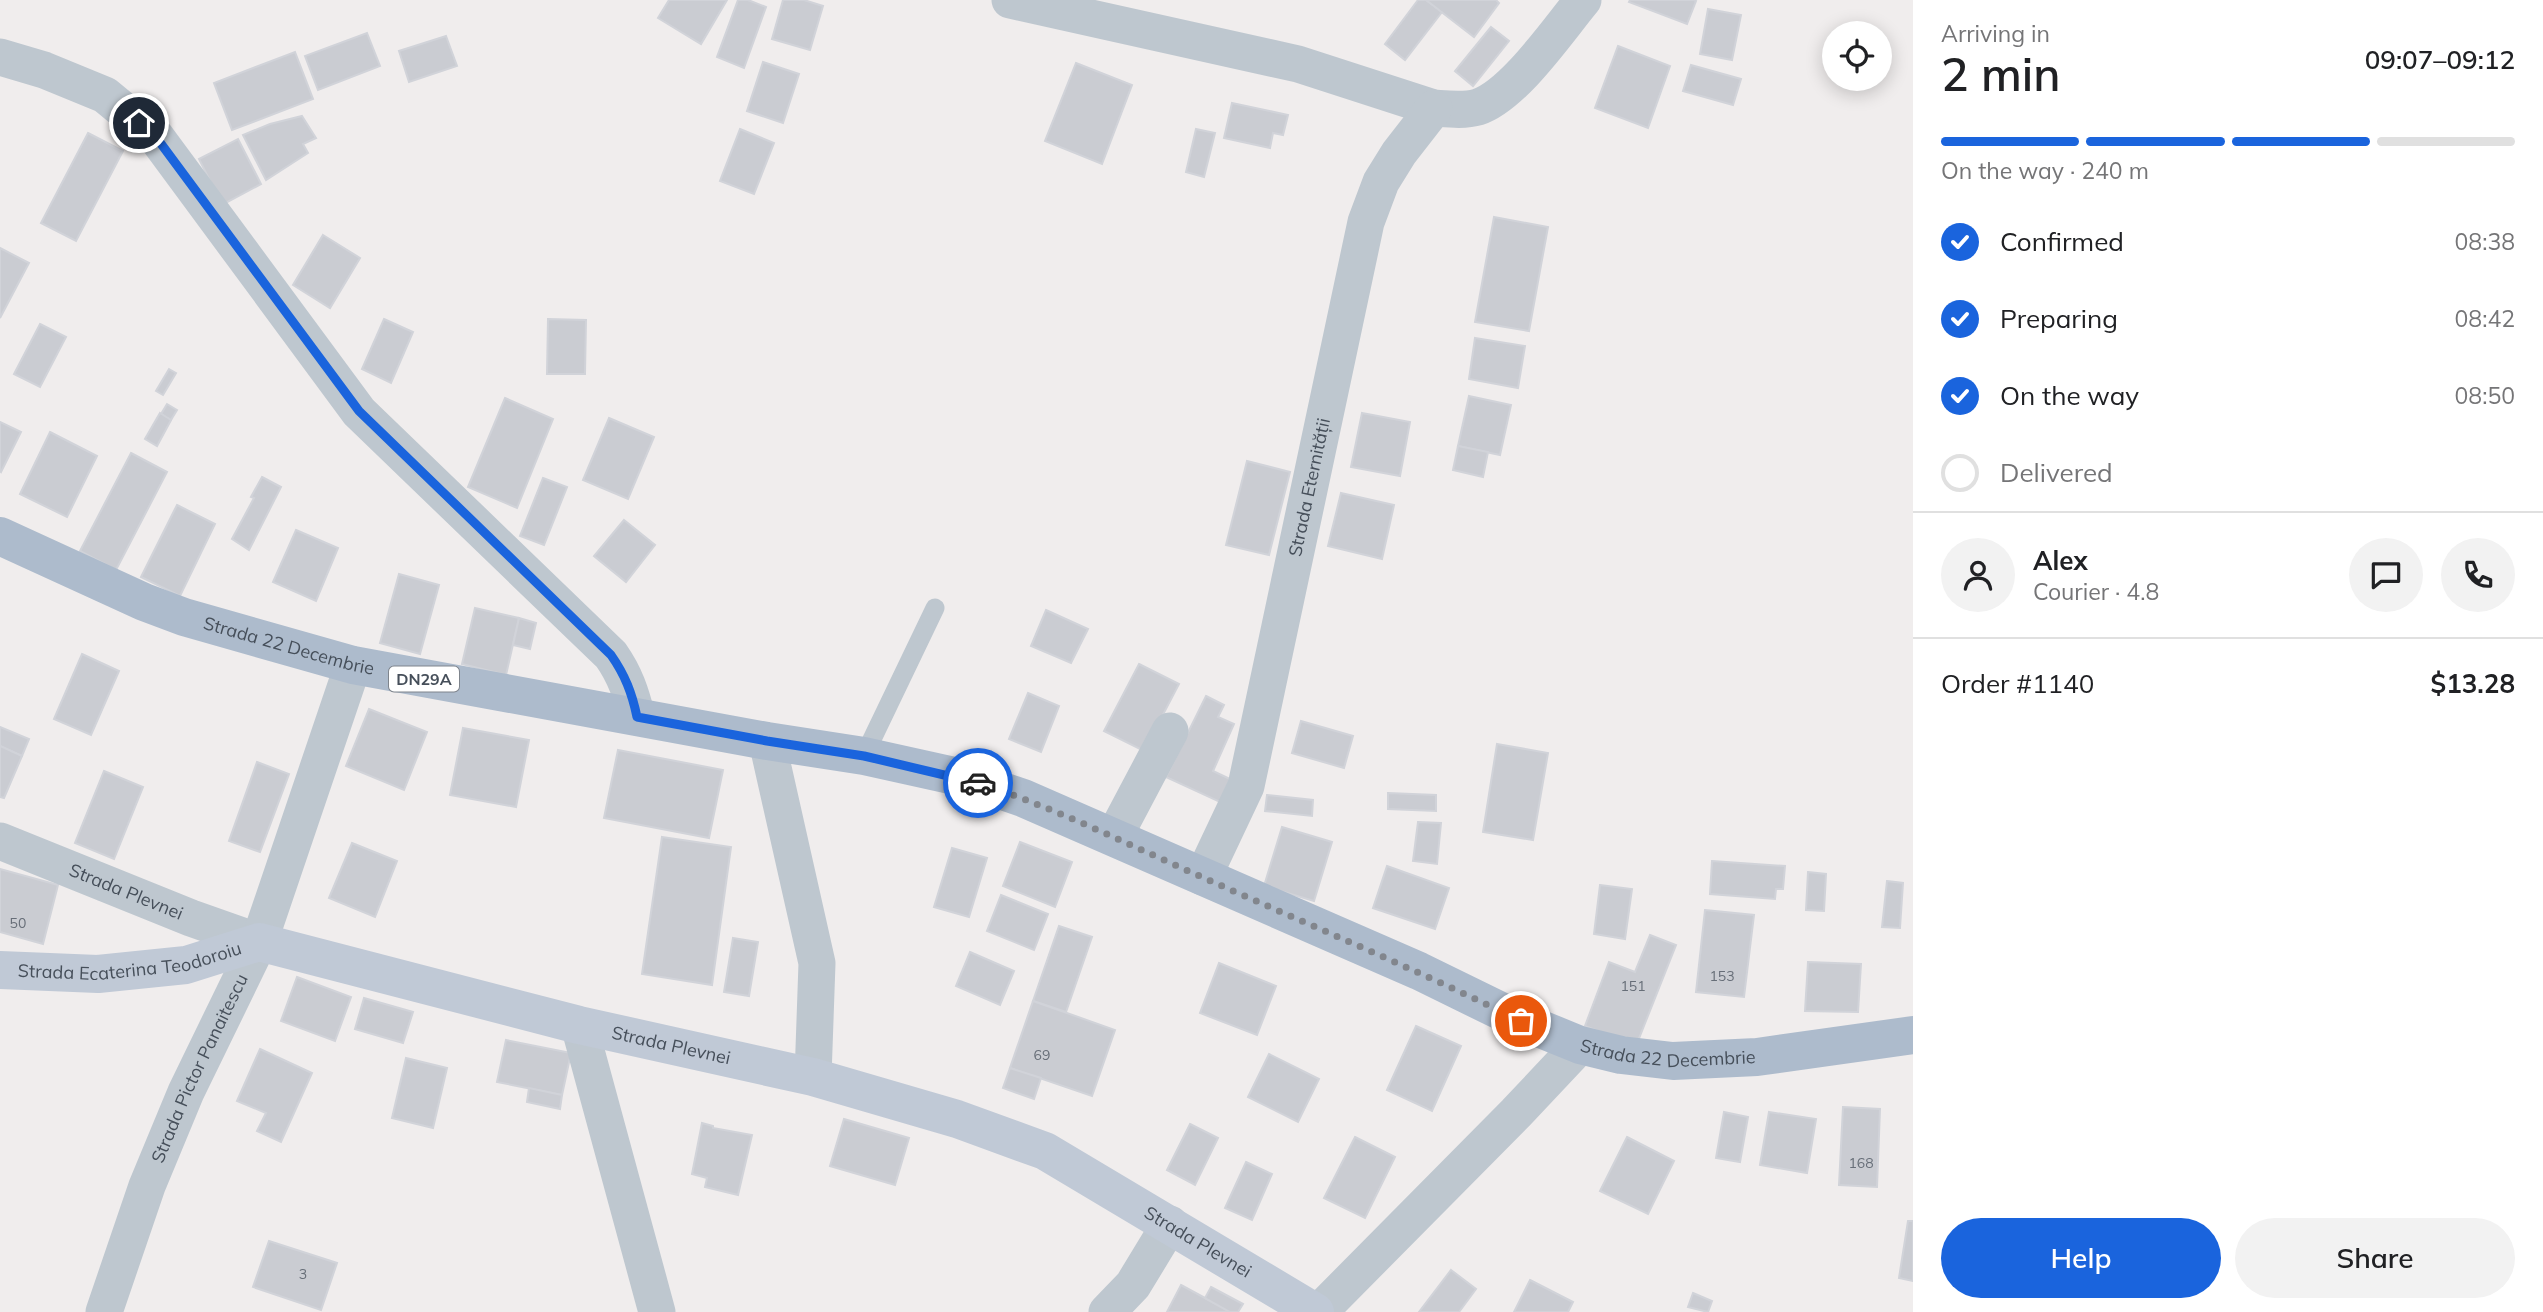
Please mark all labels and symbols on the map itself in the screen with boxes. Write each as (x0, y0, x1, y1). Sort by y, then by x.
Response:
pin (109, 93, 169, 153)
street label: Strada Eternității (1283, 416, 1335, 559)
street label: Strada 22 Decembrie (201, 611, 376, 680)
road number: DN29A (389, 666, 459, 692)
courier (943, 748, 1013, 818)
street label: Strada Plevnei (66, 858, 187, 925)
house number: 50 (10, 914, 26, 932)
street label: Strada Ecaterina Teodoroiu (17, 936, 244, 985)
house number: 153 (1709, 967, 1735, 985)
street label: Strada Pictor Panaitescu (146, 970, 253, 1166)
house number: 151 (1620, 977, 1646, 995)
pin (1491, 991, 1551, 1051)
street label: Strada Plevnei (610, 1021, 733, 1069)
street label: Strada 22 Decembrie (1578, 1034, 1756, 1072)
house number: 69 (1034, 1046, 1050, 1064)
house number: 168 (1848, 1154, 1874, 1172)
street label: Strada Plevnei (1140, 1201, 1256, 1283)
house number: 3 (299, 1265, 307, 1283)

